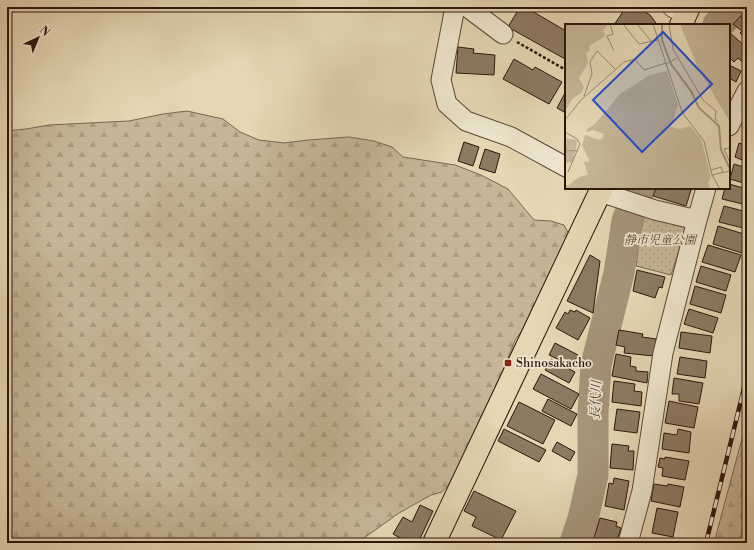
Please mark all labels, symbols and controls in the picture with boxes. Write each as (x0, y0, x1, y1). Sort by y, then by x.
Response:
north arrow (18, 18, 58, 58)
text: N (36, 23, 52, 40)
inset map (565, 24, 730, 189)
park label: 静市児童公園 (624, 233, 698, 248)
place label: Shinosakacho (516, 356, 592, 371)
marker: Shinosakacho (503, 358, 513, 368)
water label: 長代川 (587, 378, 605, 420)

